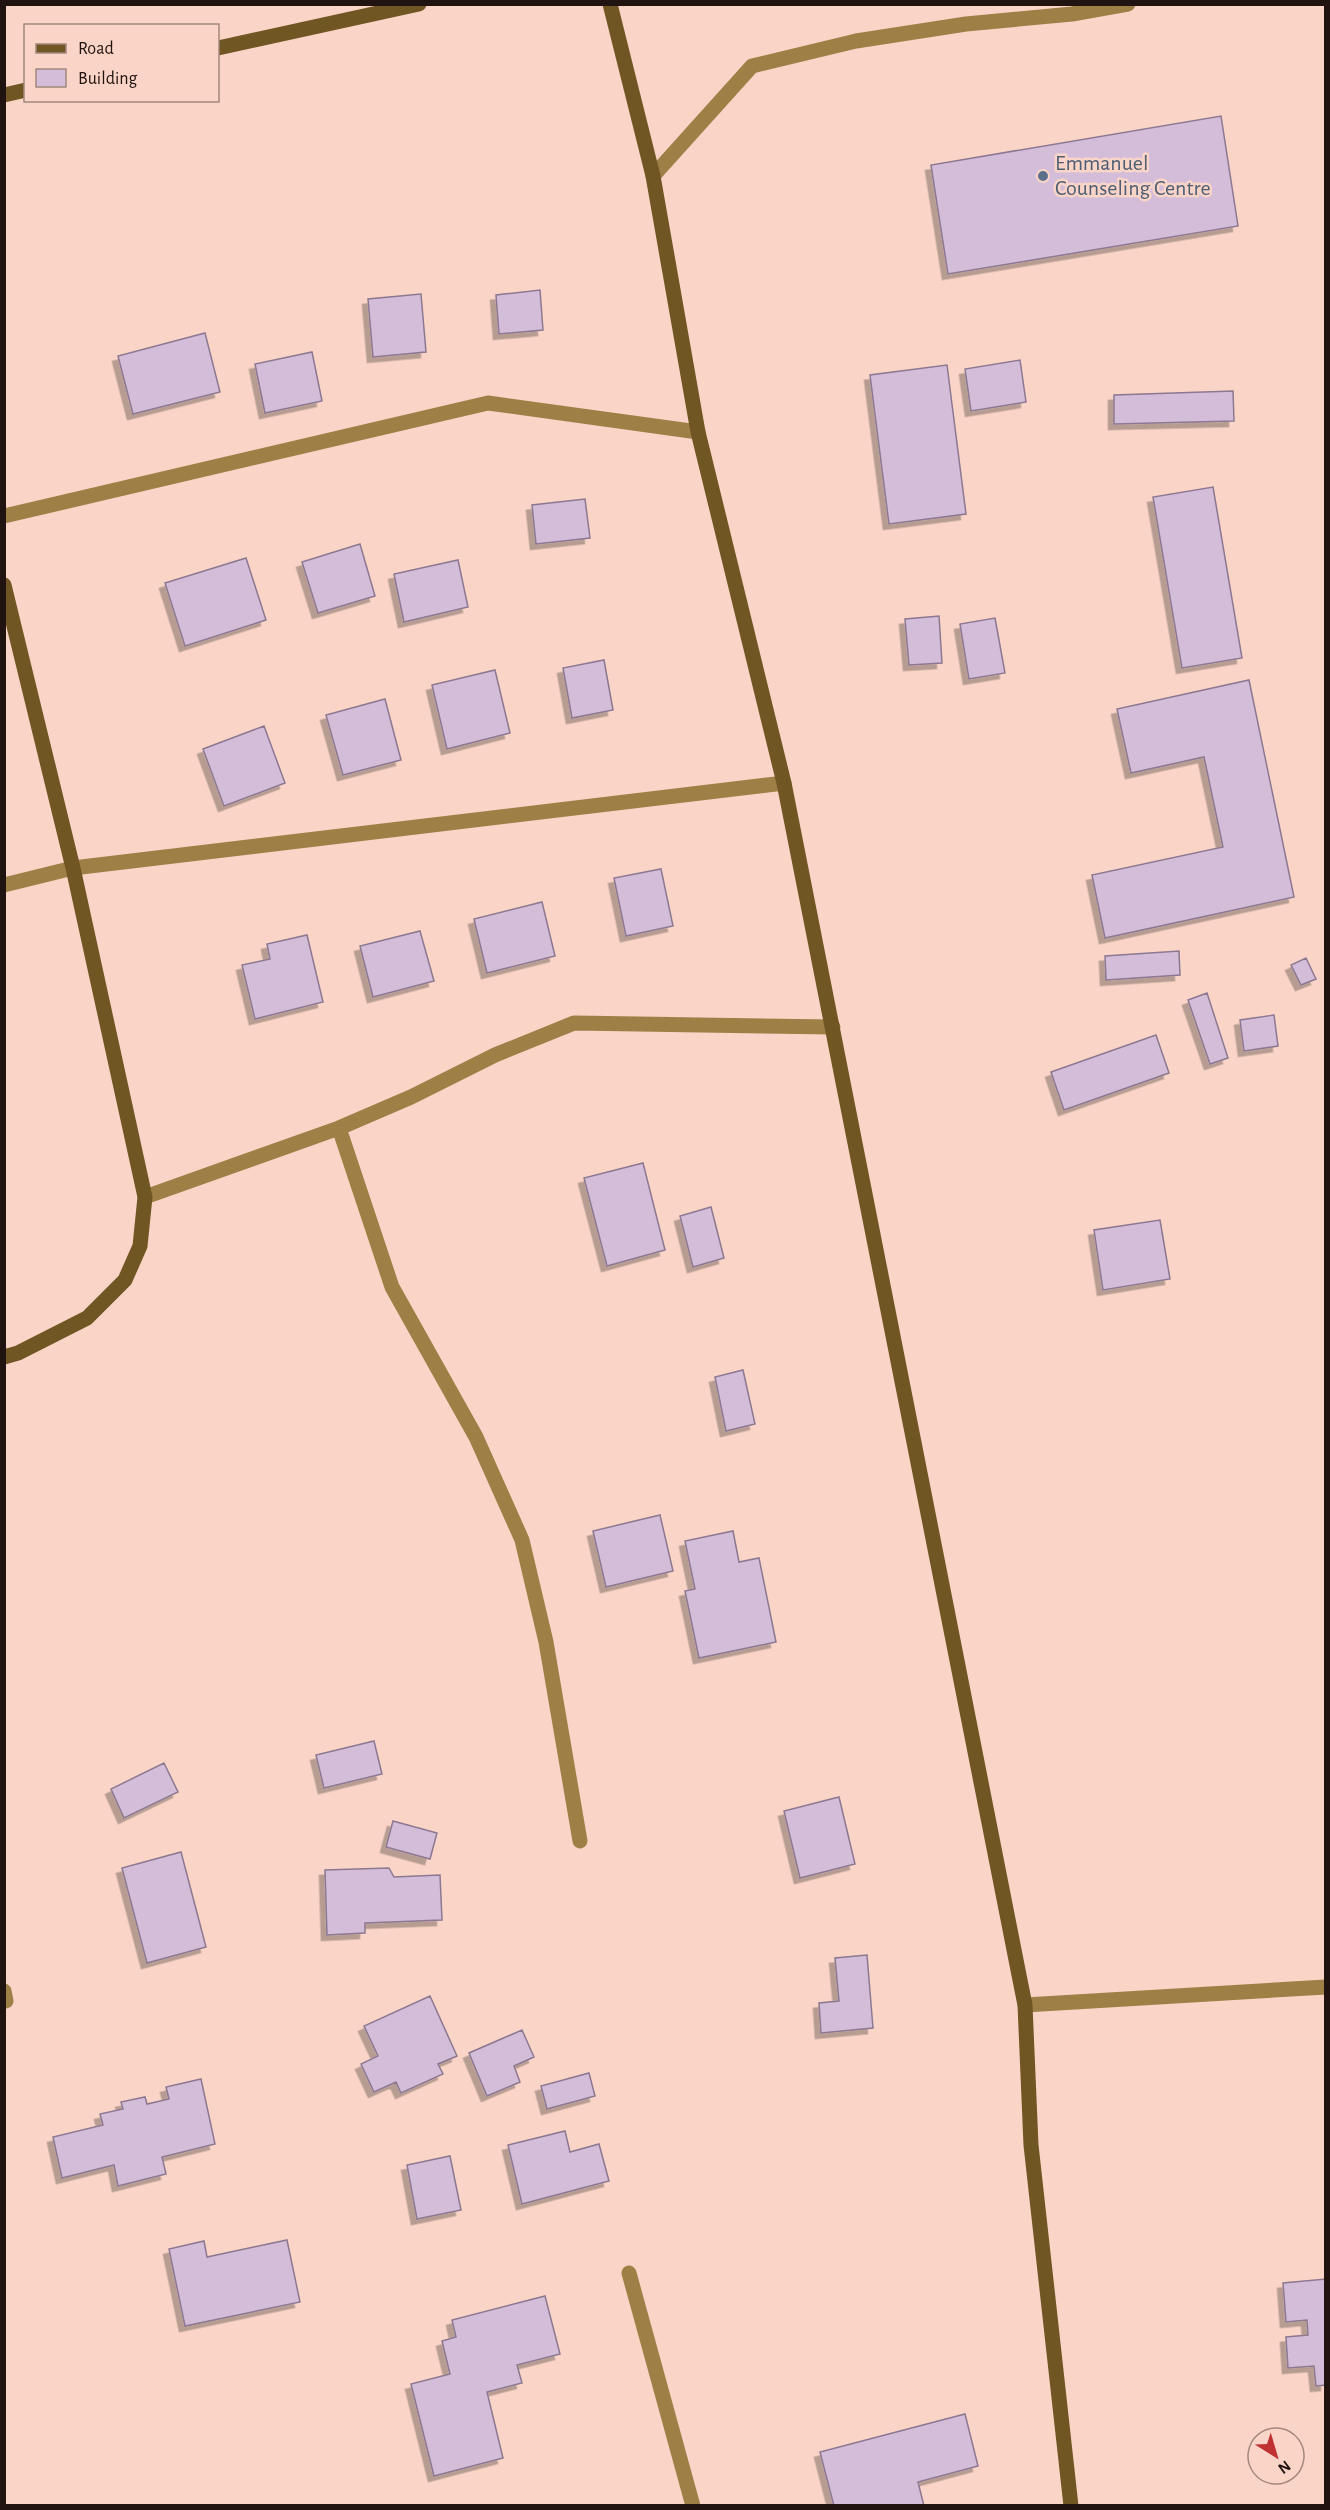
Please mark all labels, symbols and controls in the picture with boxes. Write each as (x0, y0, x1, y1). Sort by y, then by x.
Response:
legend (24, 24, 219, 102)
text: Road (78, 40, 114, 58)
text: Building (78, 70, 138, 88)
place label: Emmanuel Counseling Centre (1055, 152, 1211, 199)
marker: Emmanuel Counseling Centre (1036, 169, 1050, 183)
north arrow (1246, 2426, 1306, 2486)
text: N (1275, 2457, 1294, 2477)

